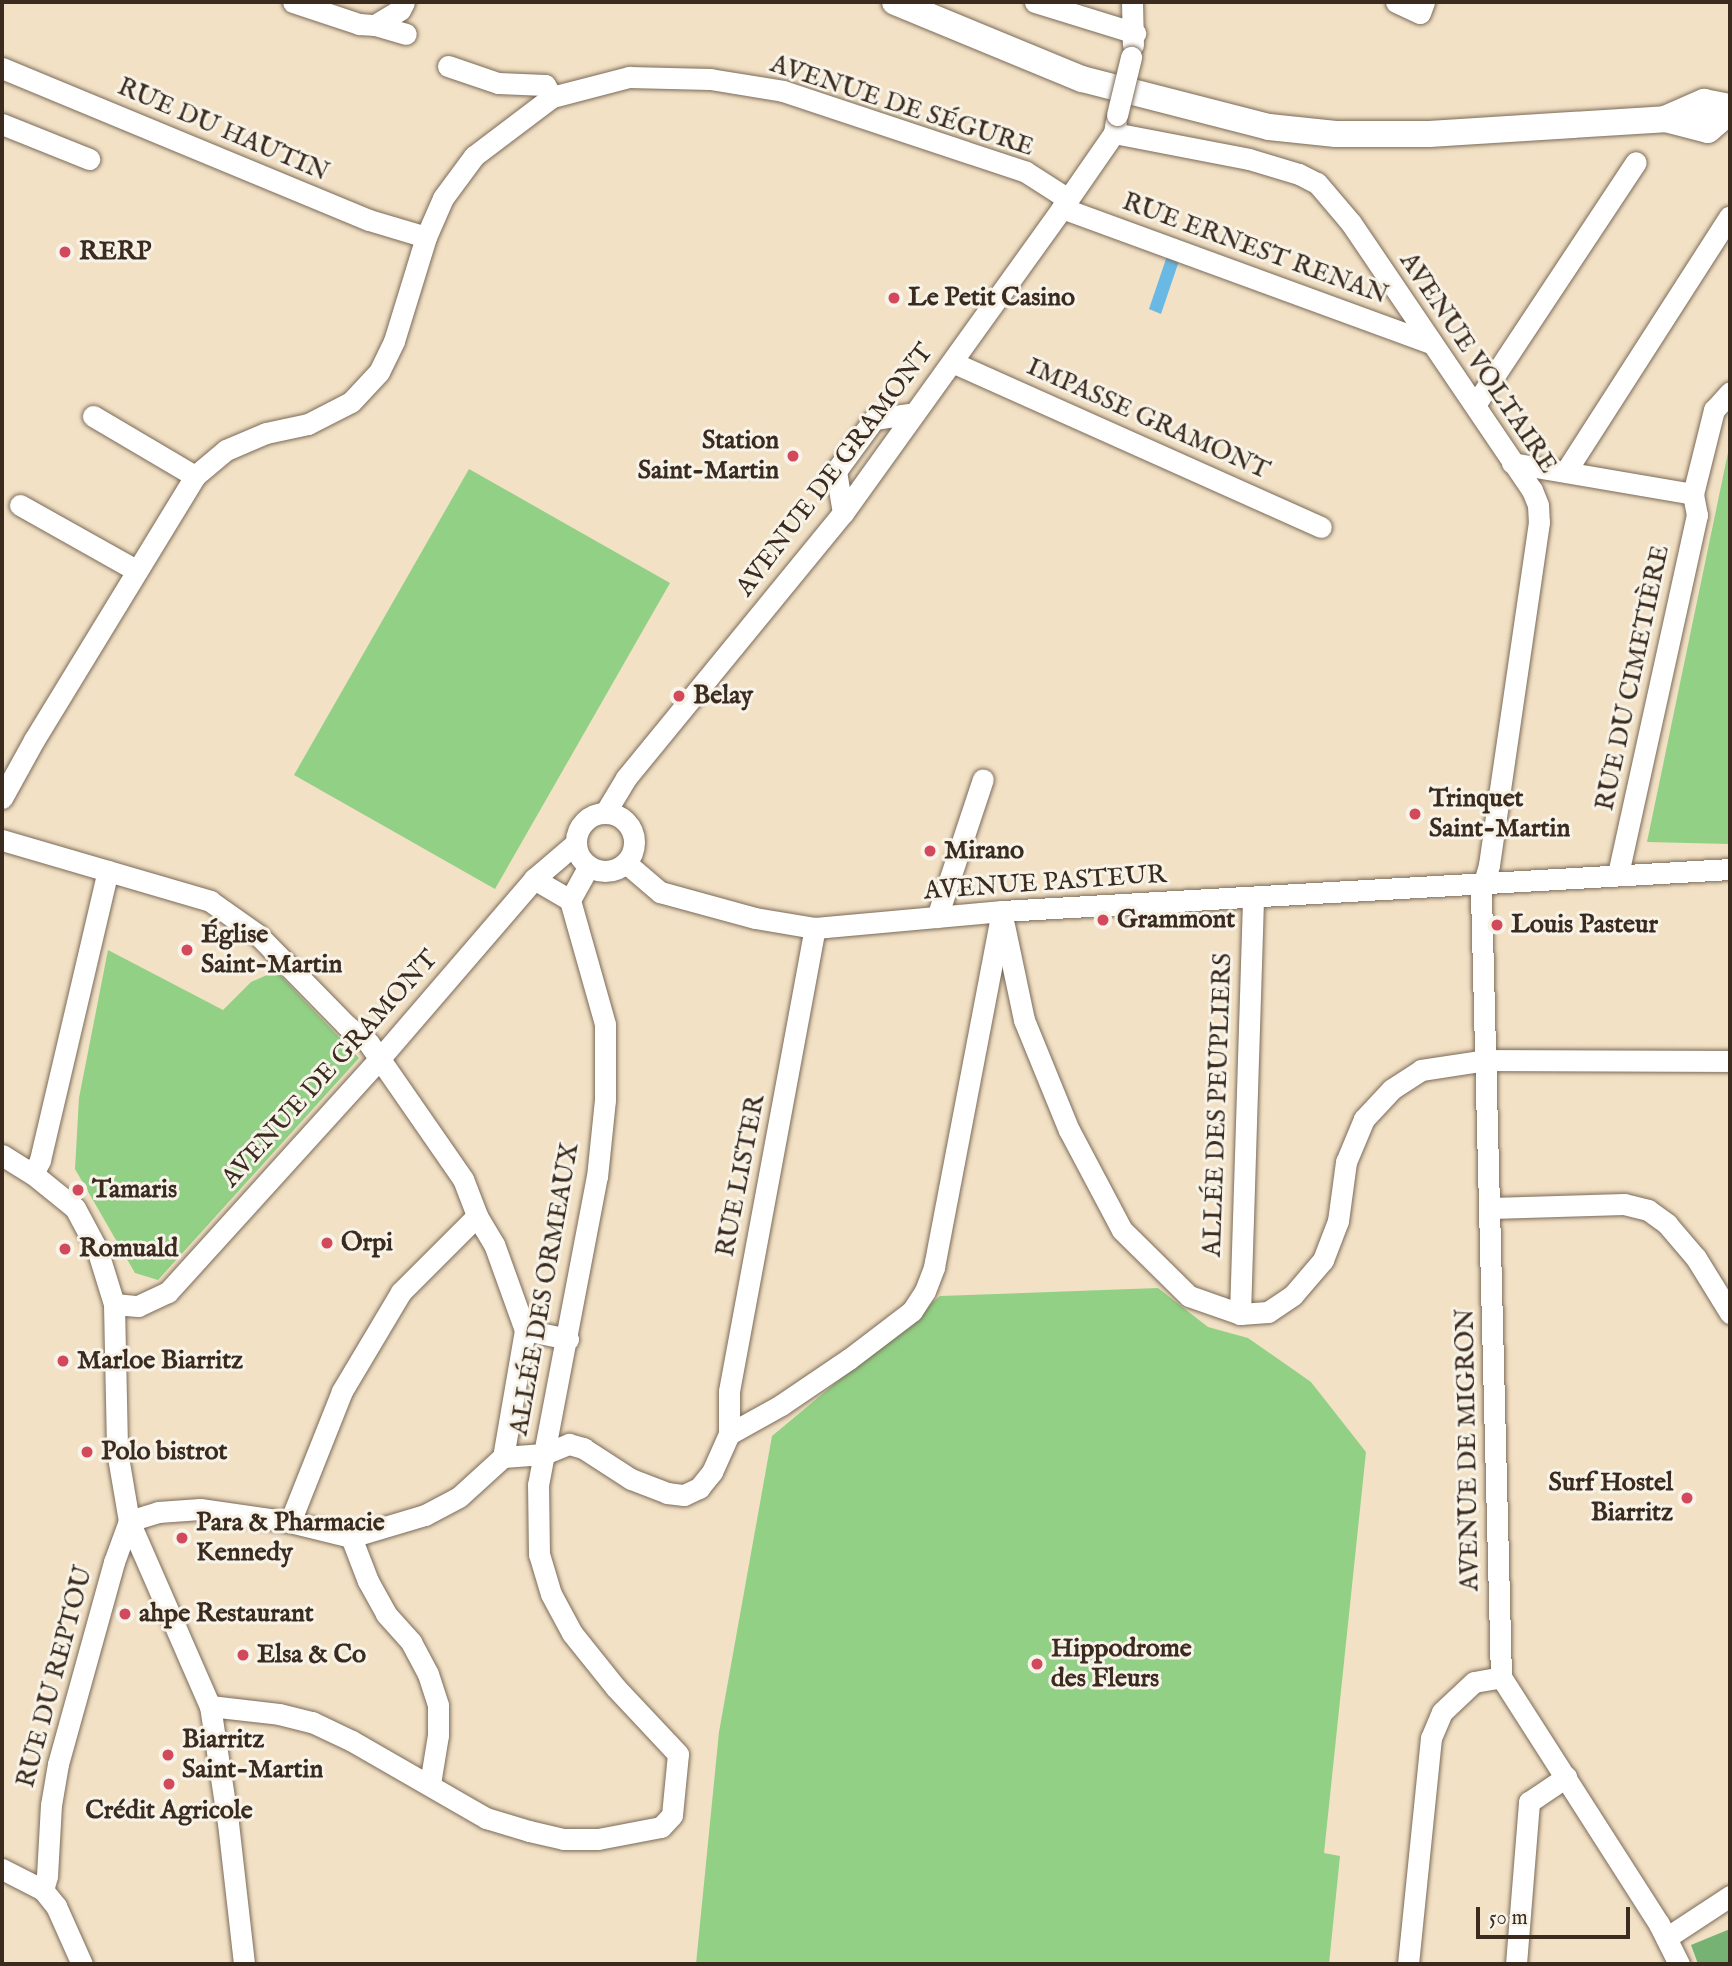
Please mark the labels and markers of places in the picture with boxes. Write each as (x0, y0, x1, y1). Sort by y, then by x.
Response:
place label: RERP (79, 236, 151, 268)
marker: RERP (57, 244, 73, 260)
place label: Le Petit Casino (908, 282, 1075, 314)
marker: Le Petit Casino (886, 290, 902, 306)
place label: Station Saint-Martin (638, 425, 779, 486)
marker: Station Saint-Martin (785, 448, 801, 464)
place label: Belay (693, 680, 753, 712)
marker: Belay (671, 688, 687, 704)
place label: Trinquet Saint-Martin (1429, 783, 1570, 844)
marker: Trinquet Saint-Martin (1407, 806, 1423, 822)
place label: Mirano (944, 835, 1024, 867)
marker: Mirano (922, 843, 938, 859)
place label: Grammont (1117, 904, 1235, 936)
place label: Louis Pasteur (1511, 909, 1658, 941)
marker: Grammont (1095, 912, 1111, 928)
marker: Louis Pasteur (1489, 917, 1505, 933)
place label: Église Saint-Martin (201, 919, 342, 981)
marker: Église Saint-Martin (179, 942, 195, 958)
place label: Tamaris (92, 1174, 177, 1206)
marker: Tamaris (70, 1182, 86, 1198)
place label: Orpi (341, 1227, 393, 1259)
place label: Romuald (79, 1233, 178, 1265)
marker: Orpi (319, 1235, 335, 1251)
marker: Romuald (57, 1241, 73, 1257)
place label: Marloe Biarritz (77, 1345, 243, 1377)
marker: Marloe Biarritz (55, 1353, 71, 1369)
place label: Polo bistrot (101, 1436, 227, 1468)
marker: Polo bistrot (79, 1444, 95, 1460)
place label: Surf Hostel Biarritz (1548, 1467, 1673, 1528)
marker: Surf Hostel Biarritz (1679, 1490, 1695, 1506)
place label: Para & Pharmacie Kennedy (196, 1507, 385, 1568)
marker: Para & Pharmacie Kennedy (174, 1530, 190, 1546)
place label: ahpe Restaurant (139, 1598, 314, 1630)
marker: ahpe Restaurant (117, 1606, 133, 1622)
place label: Hippodrome des Fleurs (1051, 1633, 1192, 1694)
place label: Elsa & Co (257, 1639, 366, 1671)
marker: Elsa & Co (235, 1647, 251, 1663)
marker: Hippodrome des Fleurs (1029, 1656, 1045, 1672)
place label: Biarritz Saint-Martin (182, 1724, 323, 1786)
marker: Biarritz Saint-Martin (160, 1747, 176, 1763)
marker: Crédit Agricole (161, 1776, 177, 1792)
place label: Crédit Agricole (85, 1795, 253, 1827)

